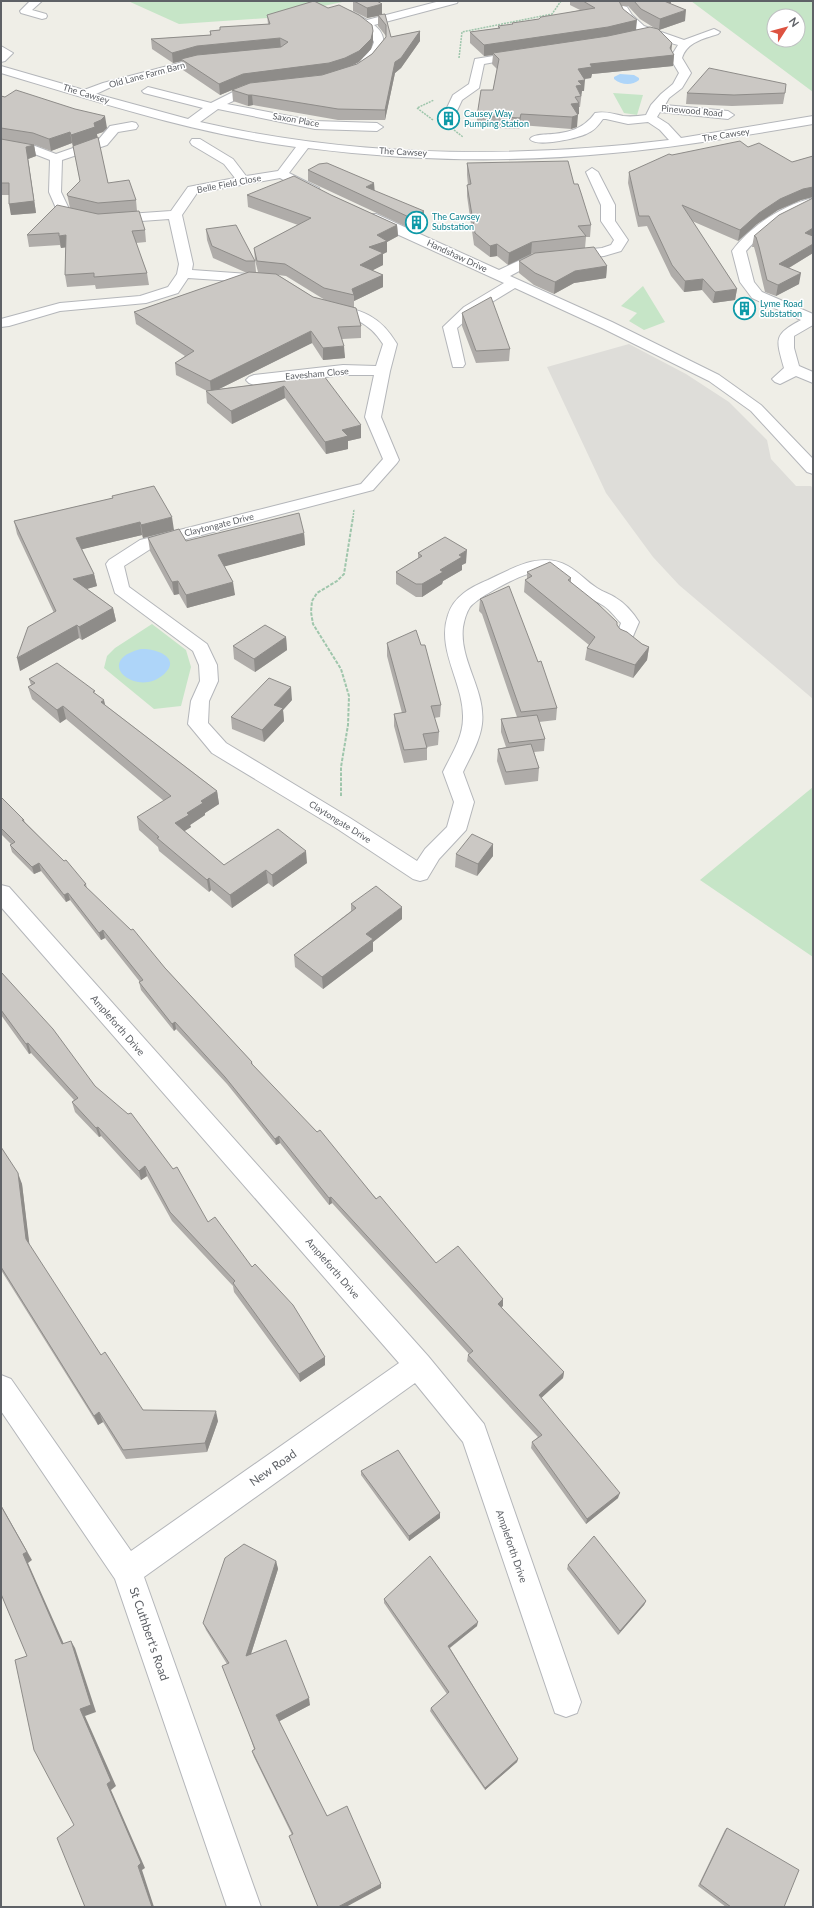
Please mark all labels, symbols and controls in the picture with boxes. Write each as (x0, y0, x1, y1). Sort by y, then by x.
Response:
north arrow (766, 8, 806, 48)
text: N (787, 15, 802, 29)
street label: Old Lane Farm Barn (108, 59, 186, 90)
street label: The Cawsey (62, 81, 111, 106)
street label: Pinewood Road (661, 102, 723, 119)
building icon: Causey Way Pumping Station (435, 106, 461, 132)
place label: Causey Way Pumping Station (464, 108, 529, 129)
street label: Saxon Place (272, 110, 320, 129)
street label: The Cawsey (701, 125, 751, 144)
street label: The Cawsey (379, 145, 428, 158)
street label: Belle Field Close (196, 172, 262, 195)
building icon: The Cawsey Substation (403, 209, 429, 235)
place label: The Cawsey Substation (432, 211, 480, 232)
street label: Handshaw Drive (425, 237, 489, 274)
building icon: Lyme Road Substation (732, 296, 758, 322)
place label: Lyme Road Substation (760, 298, 803, 319)
street label: Eavesham Close (285, 365, 349, 382)
street label: Claytongate Drive (183, 510, 255, 538)
street label: Claytongate Drive (307, 798, 374, 845)
street label: Ampleforth Drive (88, 992, 148, 1058)
street label: Ampleforth Drive (303, 1235, 363, 1301)
street label: New Road (246, 1446, 299, 1489)
street label: Ampleforth Drive (494, 1508, 530, 1584)
street label: St Cuthbert's Road (126, 1585, 173, 1683)

